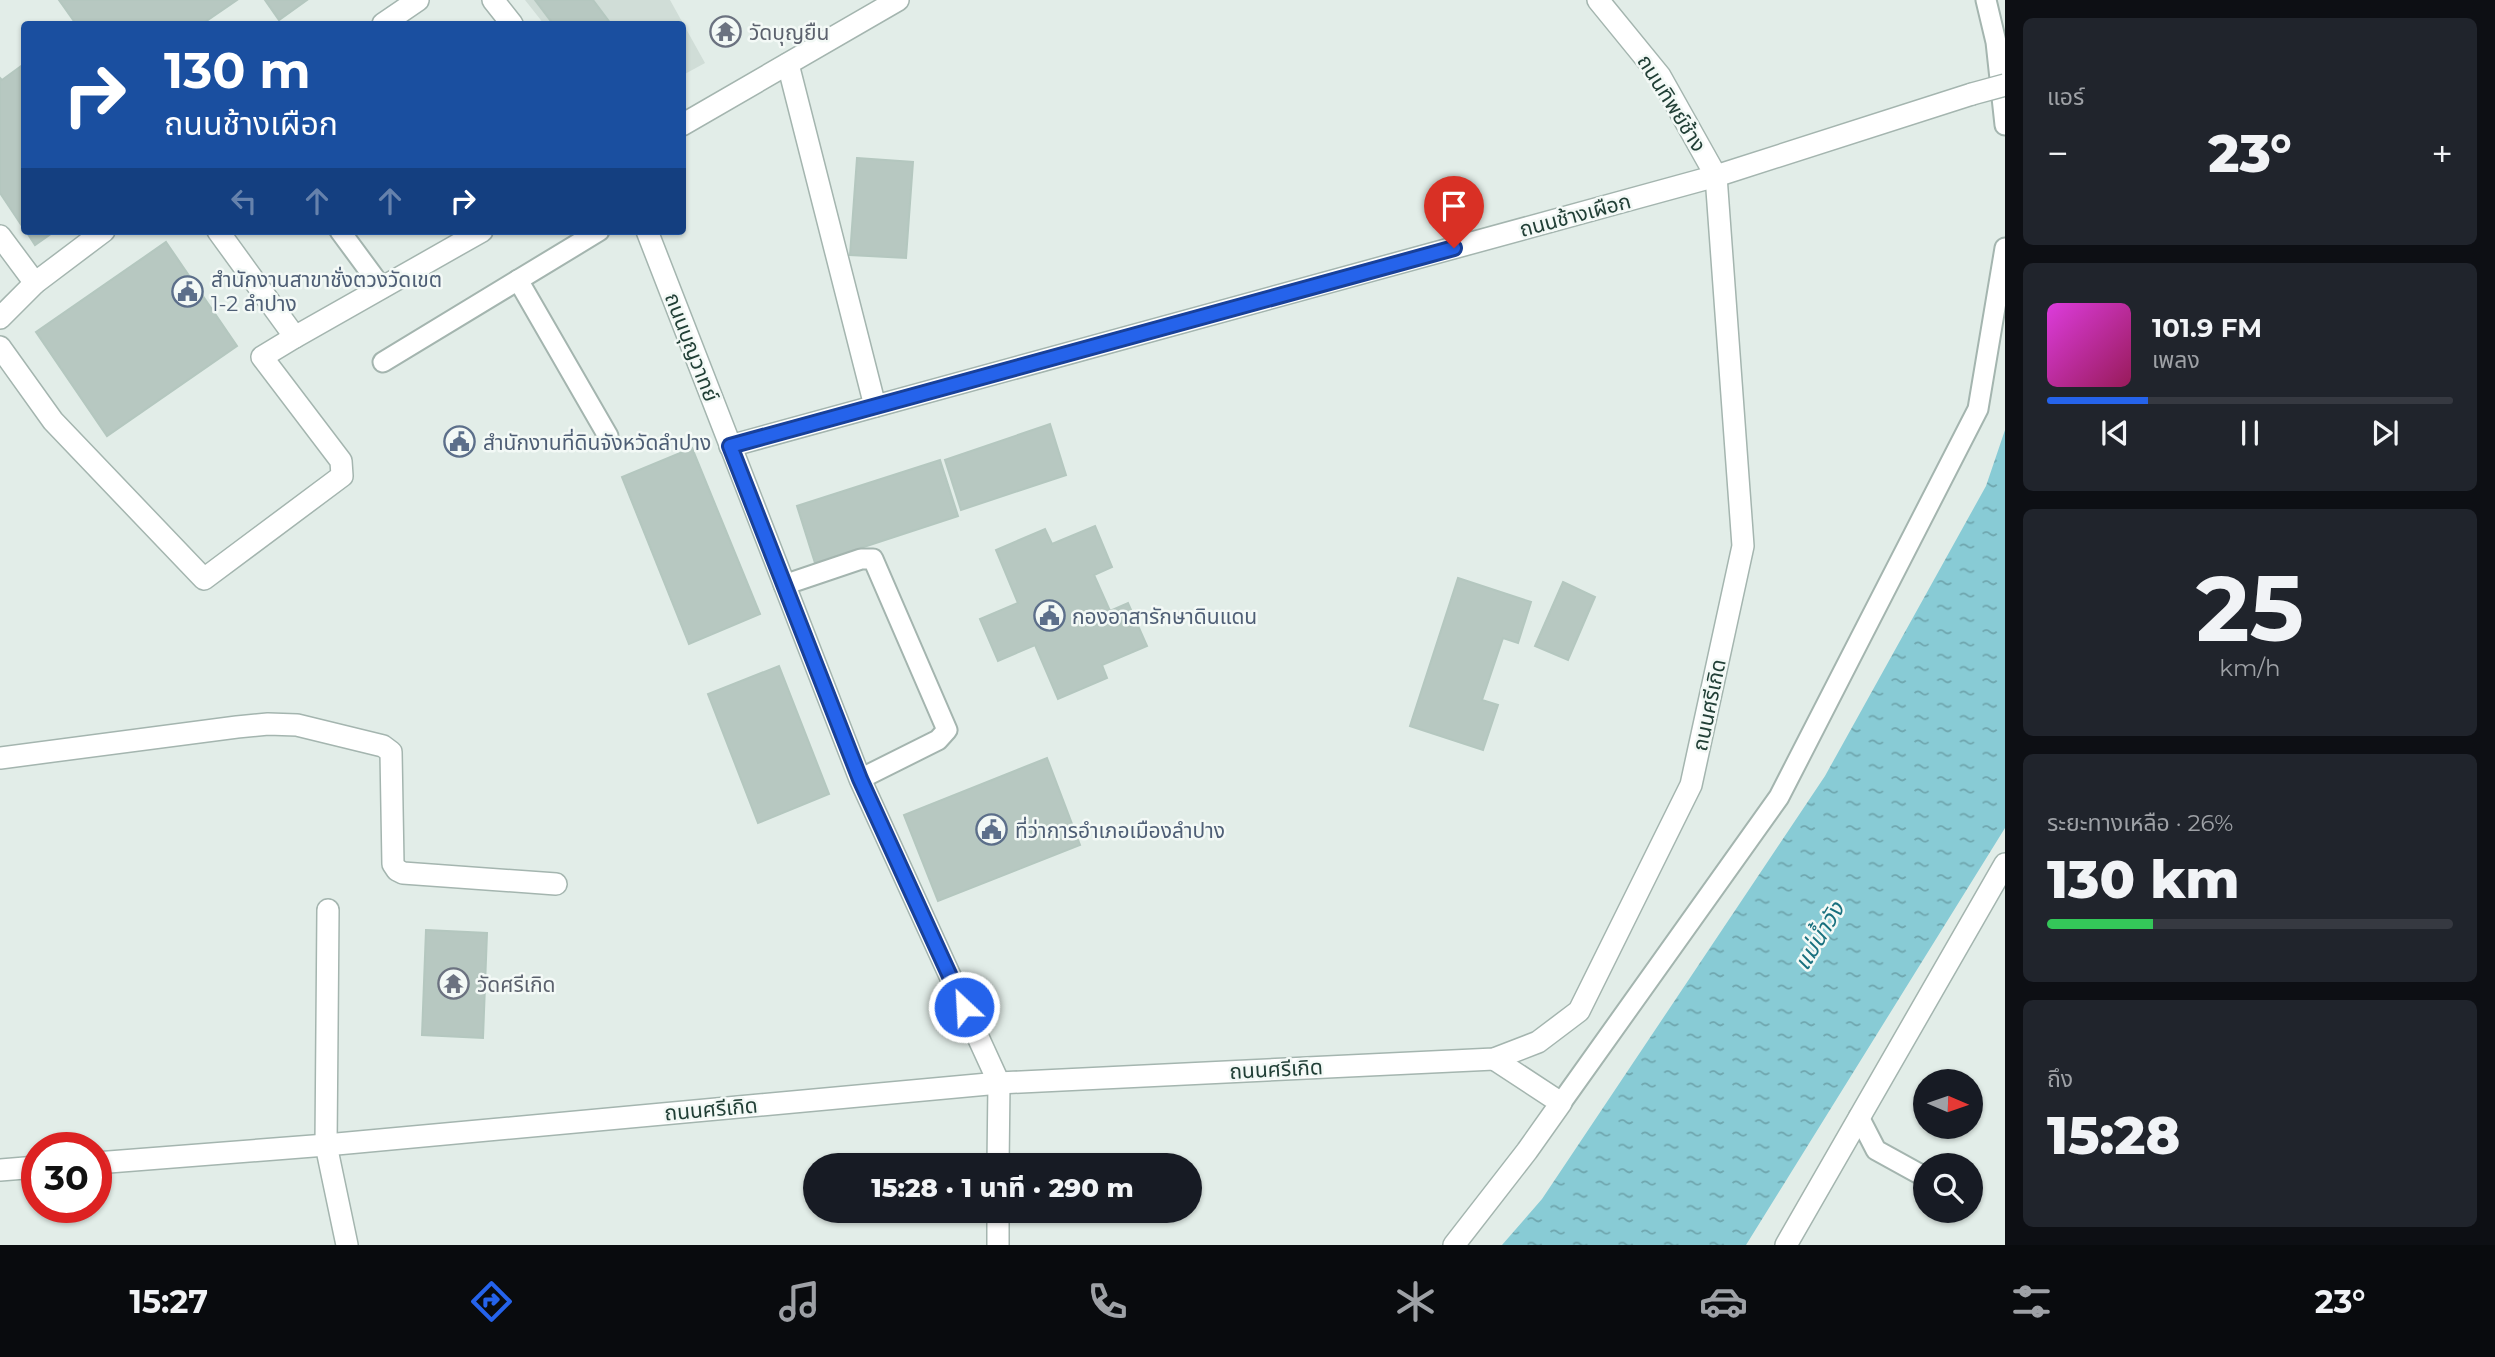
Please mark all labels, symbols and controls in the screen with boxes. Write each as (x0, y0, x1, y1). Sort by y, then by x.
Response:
temple icon: วัดบุญยืน (709, 15, 743, 49)
place label: วัดบุญยืน (749, 20, 829, 46)
text: 130 m (164, 41, 311, 100)
icon: right (49, 49, 140, 140)
street label: ถนนทิพย์ช้าง (1632, 50, 1712, 156)
text: แอร์ (2047, 83, 2084, 111)
text: ถนนช้างเผือก (164, 104, 338, 143)
text: 23° (2208, 122, 2292, 185)
text: − (2047, 130, 2069, 177)
text: + (2431, 130, 2453, 177)
pin (1424, 176, 1484, 248)
icon: left (225, 182, 263, 220)
icon: ahead (298, 182, 336, 220)
icon: ahead (371, 182, 409, 220)
icon: right (444, 182, 482, 220)
icon: arrive (1435, 187, 1473, 225)
street label: ถนนช้างเผือก (1517, 188, 1633, 242)
place label: สำนักงานสาขาชั่งตวงวัดเขต 1-2 ลำปาง (211, 266, 442, 316)
public building icon: สำนักงานสาขาชั่งตวงวัดเขต 1-2 ลำปาง (171, 274, 205, 308)
street label: ถนนบุญวาทย์ (659, 289, 724, 405)
text: 101.9 FM (2152, 312, 2262, 344)
text: เพลง (2152, 346, 2200, 374)
icon: previous (2096, 414, 2134, 452)
icon: pause (2231, 414, 2269, 452)
icon: next (2366, 414, 2404, 452)
public building icon: สำนักงานที่ดินจังหวัดลำปาง (443, 425, 477, 459)
place label: สำนักงานที่ดินจังหวัดลำปาง (483, 428, 711, 455)
text: 25 (2196, 553, 2304, 664)
public building icon: กองอาสารักษาดินแดน (1032, 599, 1066, 633)
place label: กองอาสารักษาดินแดน (1072, 604, 1257, 629)
text: km/h (2219, 654, 2281, 682)
street label: ถนนศรีเกิด (1687, 657, 1731, 753)
text: ระยะทางเหลือ · 26% (2047, 809, 2233, 837)
public building icon: ที่ว่าการอำเภอเมืองลำปาง (975, 813, 1009, 847)
place label: ที่ว่าการอำเภอเมืองลำปาง (1015, 816, 1225, 843)
text: 130 km (2047, 848, 2240, 911)
water label: แม่น้ำวัง (1786, 895, 1851, 975)
temple icon: วัดศรีเกิด (437, 967, 471, 1001)
position arrow (927, 970, 1001, 1044)
place label: วัดศรีเกิด (477, 972, 555, 997)
street label: ถนนศรีเกิด (1229, 1054, 1323, 1084)
text: ถึง (2047, 1065, 2073, 1093)
north arrow (1913, 1069, 1983, 1139)
map controls (1913, 1069, 1983, 1223)
street label: ถนนศรีเกิด (663, 1092, 759, 1126)
text: 15:28 (2047, 1104, 2180, 1167)
speed limit sign: 30 (21, 1132, 112, 1223)
button: search (1913, 1153, 1983, 1223)
text: 15:28 · 1 นาที · 290 m (871, 1172, 1134, 1204)
icon: directions (467, 1277, 516, 1326)
icon: music (775, 1277, 824, 1326)
icon: phone (1083, 1277, 1132, 1326)
icon: climate (1391, 1277, 1440, 1326)
icon: car (1699, 1277, 1748, 1326)
icon: filters (2007, 1277, 2056, 1326)
text: 15:27 (129, 1282, 208, 1321)
text: 23° (2315, 1282, 2365, 1321)

